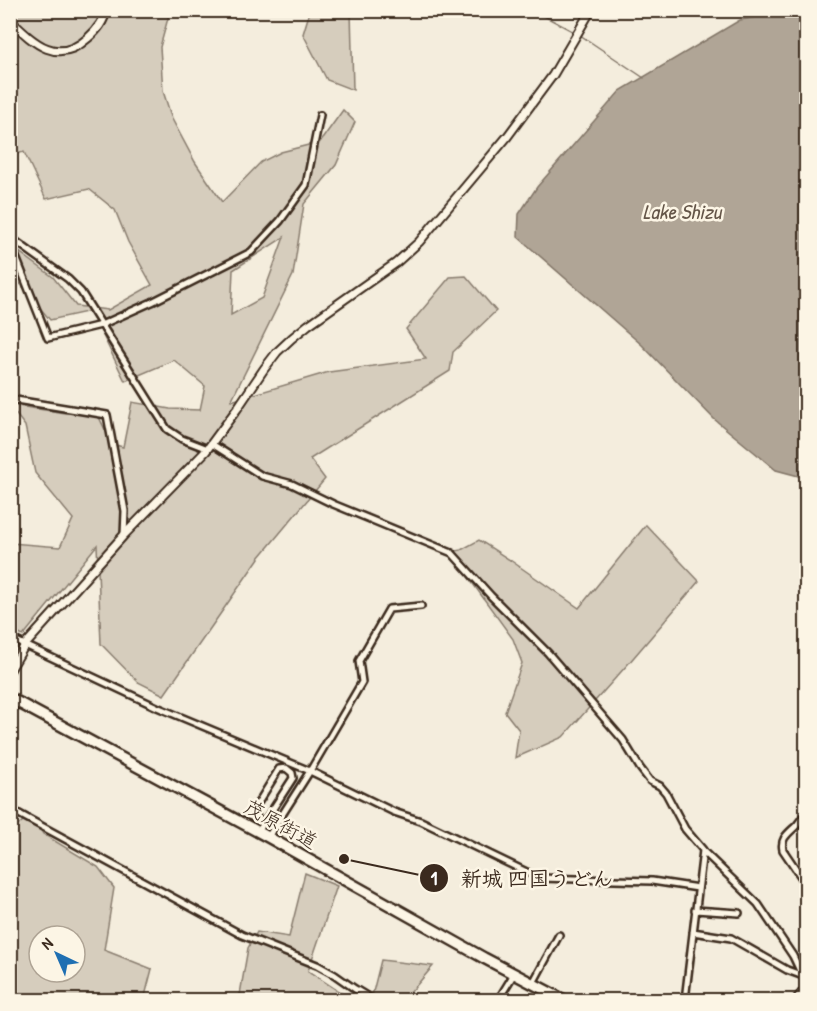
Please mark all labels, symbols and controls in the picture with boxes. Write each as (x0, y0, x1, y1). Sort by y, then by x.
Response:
water label: Lake Shizu (643, 197, 723, 226)
street label: 茂原街道 (240, 792, 323, 855)
callout: 新城 四国うどん (419, 859, 625, 898)
text: 新城 四国うどん (461, 864, 613, 893)
text: 1 (431, 866, 438, 891)
north arrow (27, 924, 87, 984)
text: N (36, 932, 58, 954)

